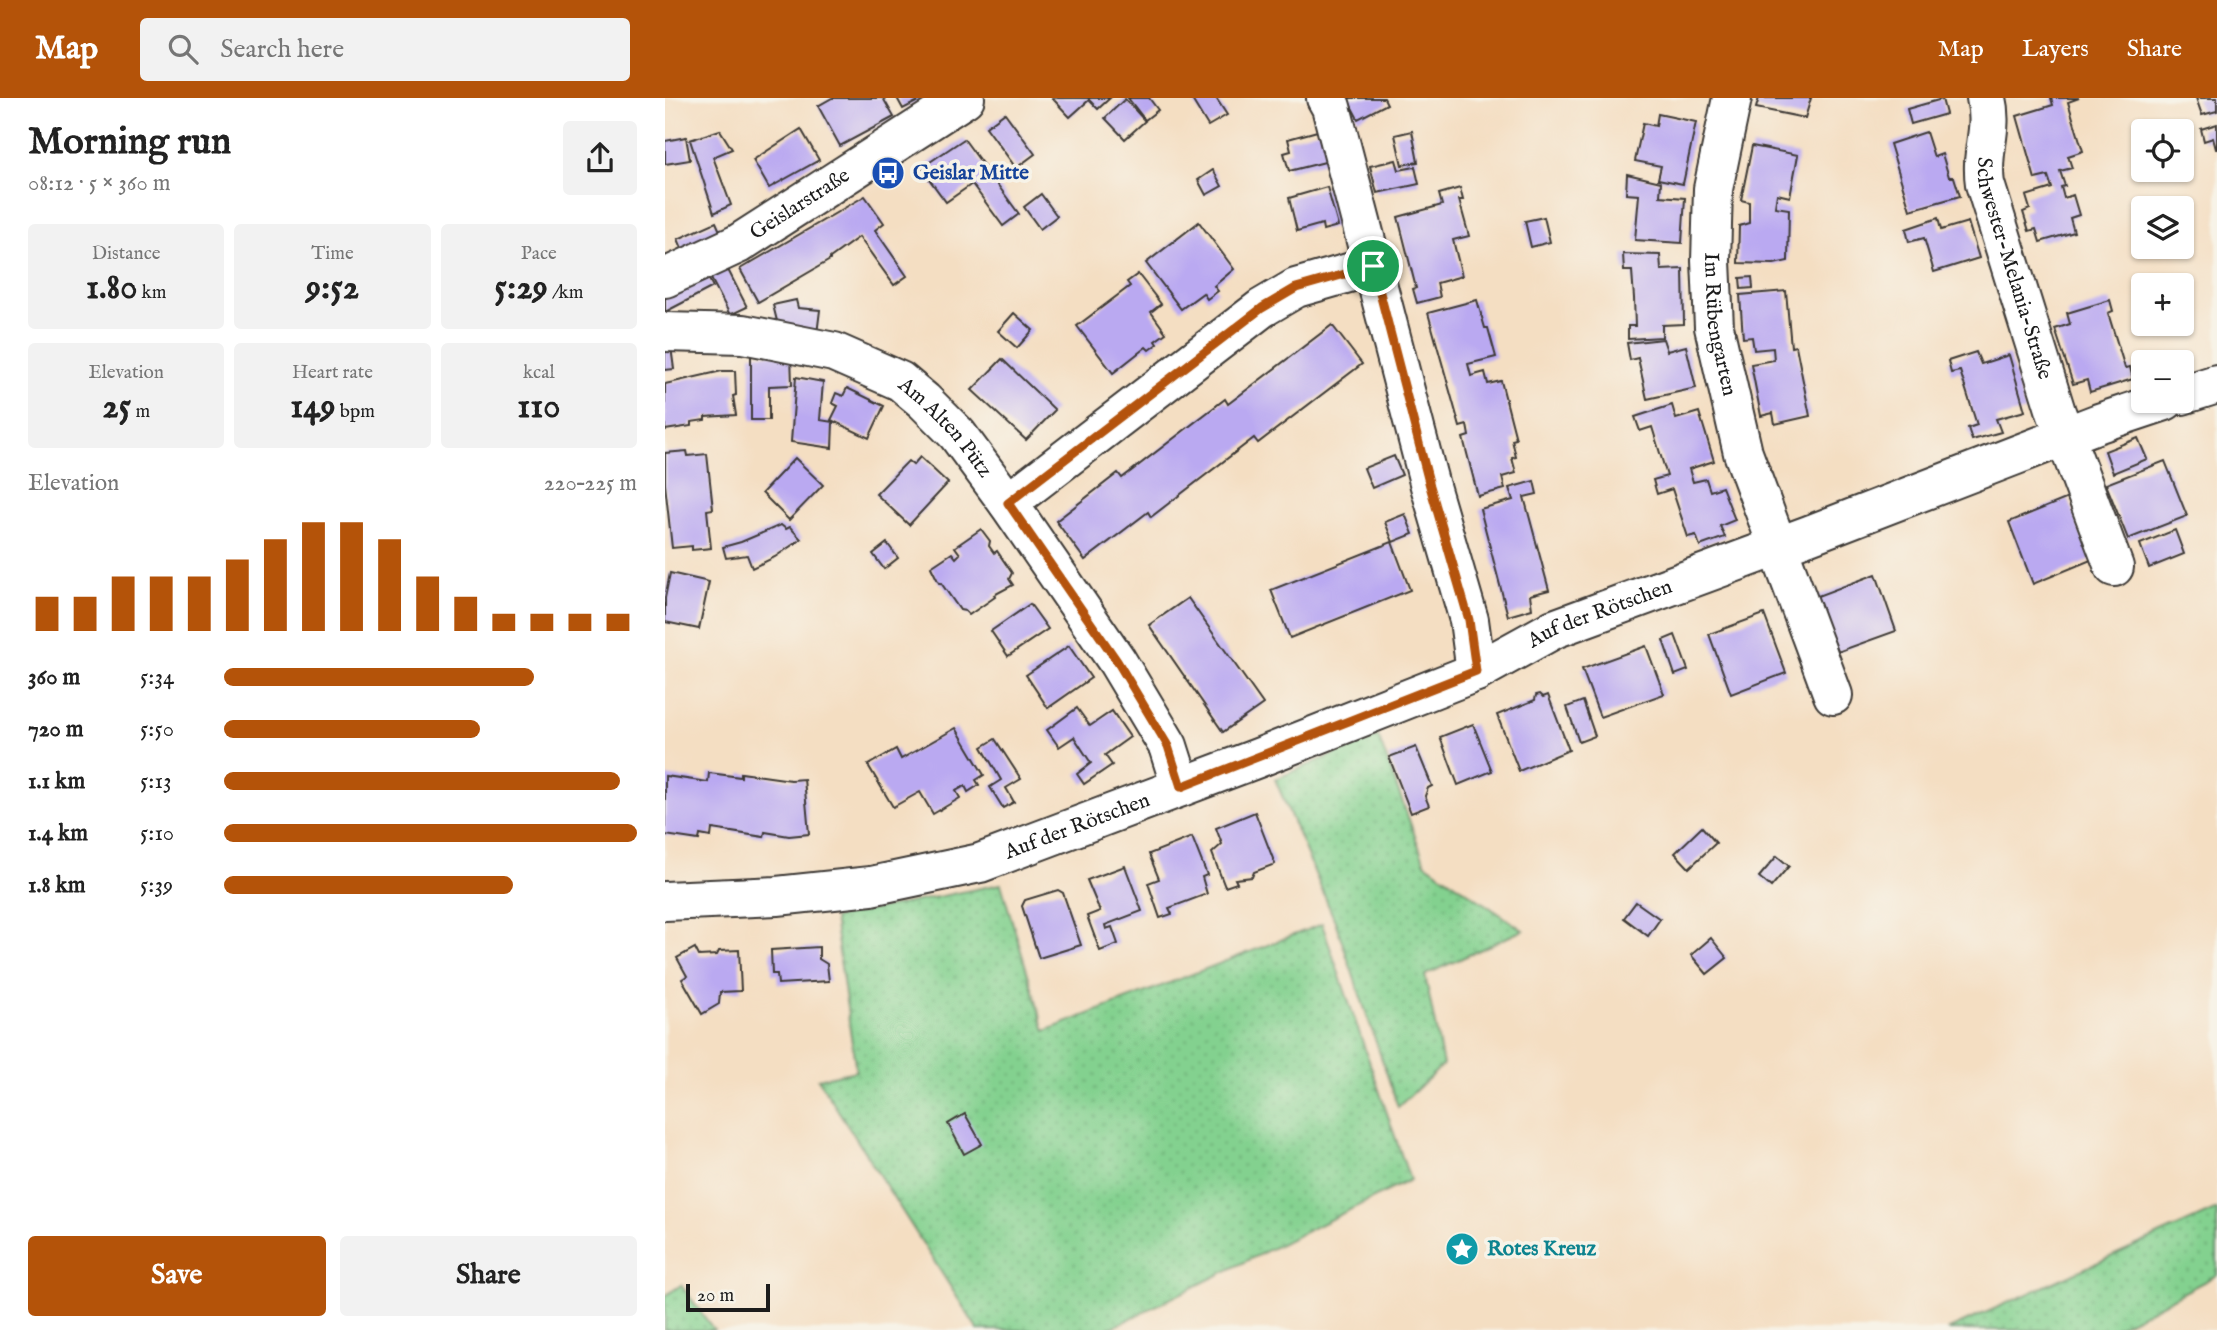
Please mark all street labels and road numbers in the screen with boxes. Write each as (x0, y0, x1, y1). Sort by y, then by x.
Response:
street label: Schwester-Melania-Straße (1970, 156, 2059, 383)
street label: Geislarstraße (745, 162, 855, 246)
street label: Im Rübengarten (1697, 252, 1743, 399)
street label: Am Alten Pütz (892, 371, 998, 483)
street label: Auf der Rötschen (1522, 573, 1676, 655)
street label: Auf der Rötschen (1000, 787, 1154, 866)

